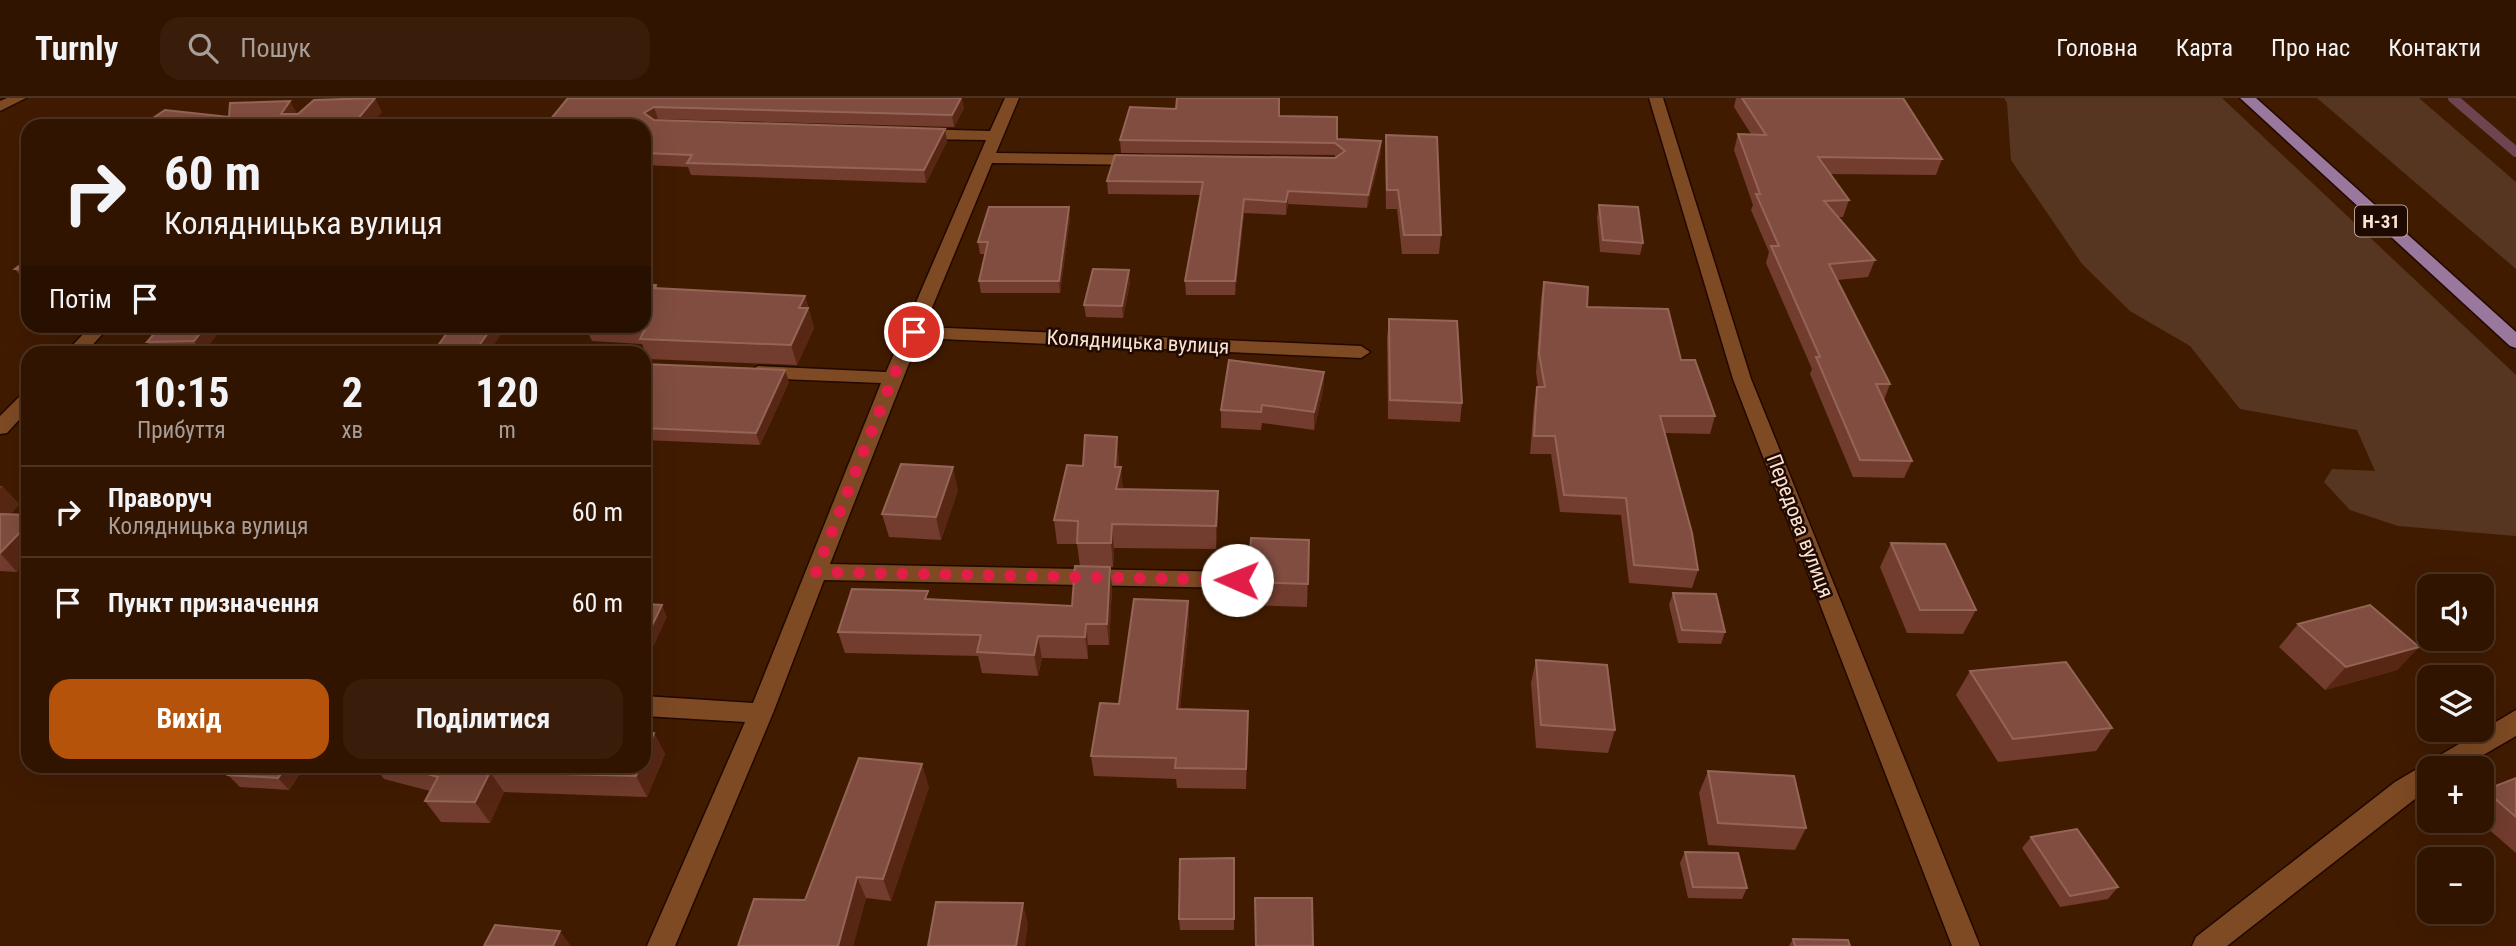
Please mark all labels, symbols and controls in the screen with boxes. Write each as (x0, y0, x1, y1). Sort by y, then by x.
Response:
search box (160, 17, 650, 80)
text: Turnly (35, 29, 118, 68)
icon: search (184, 29, 222, 67)
text: Пошук (240, 33, 311, 63)
text: Головна (2056, 34, 2138, 62)
text: Карта (2176, 34, 2233, 62)
text: Про нас (2271, 34, 2350, 62)
text: Контакти (2388, 34, 2481, 62)
text: 60 m (164, 145, 261, 202)
icon: right (49, 147, 140, 238)
text: Колядницька вулиця (164, 204, 443, 242)
road number: Н-31 (2355, 206, 2407, 237)
icon: arrive (126, 280, 164, 318)
text: Потім (49, 284, 112, 314)
pin (884, 302, 944, 362)
icon: arrive (895, 313, 933, 351)
street label: Колядницька вулиця (1046, 325, 1230, 359)
text: 10:15 (133, 368, 229, 417)
text: 2 (342, 368, 363, 417)
text: 120 (475, 368, 539, 417)
text: Прибуття (137, 417, 226, 444)
text: хв (341, 417, 363, 444)
text: m (498, 417, 516, 444)
street label: Передова вулиця (1762, 451, 1838, 601)
text: Праворуч (108, 483, 212, 513)
icon: right (49, 493, 87, 531)
text: 60 m (572, 497, 623, 527)
text: Колядницька вулиця (108, 513, 308, 540)
position arrow (1200, 543, 1274, 617)
map controls (2417, 574, 2494, 924)
button: sound (2417, 574, 2494, 651)
icon: arrive (49, 584, 87, 622)
text: Пункт призначення (108, 588, 319, 618)
text: 60 m (572, 588, 623, 618)
button: layers (2417, 665, 2494, 742)
button: Вихід (49, 679, 329, 759)
button: Поділитися (343, 679, 623, 759)
button: + (2417, 756, 2494, 833)
button: − (2417, 847, 2494, 924)

